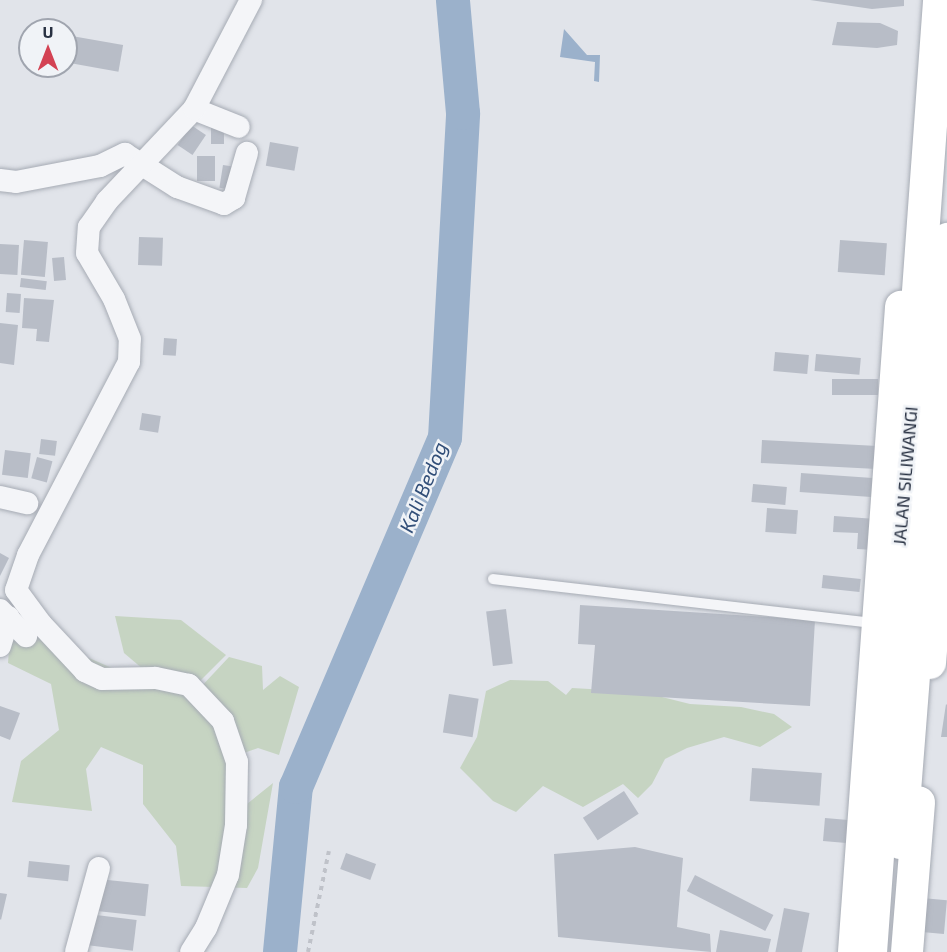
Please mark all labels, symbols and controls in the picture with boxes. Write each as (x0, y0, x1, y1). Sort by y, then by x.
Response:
north arrow (18, 18, 78, 78)
text: U (43, 22, 53, 41)
street label: JALAN SILIWANGI (888, 405, 922, 547)
water label: Kali Bedog (394, 438, 452, 536)

